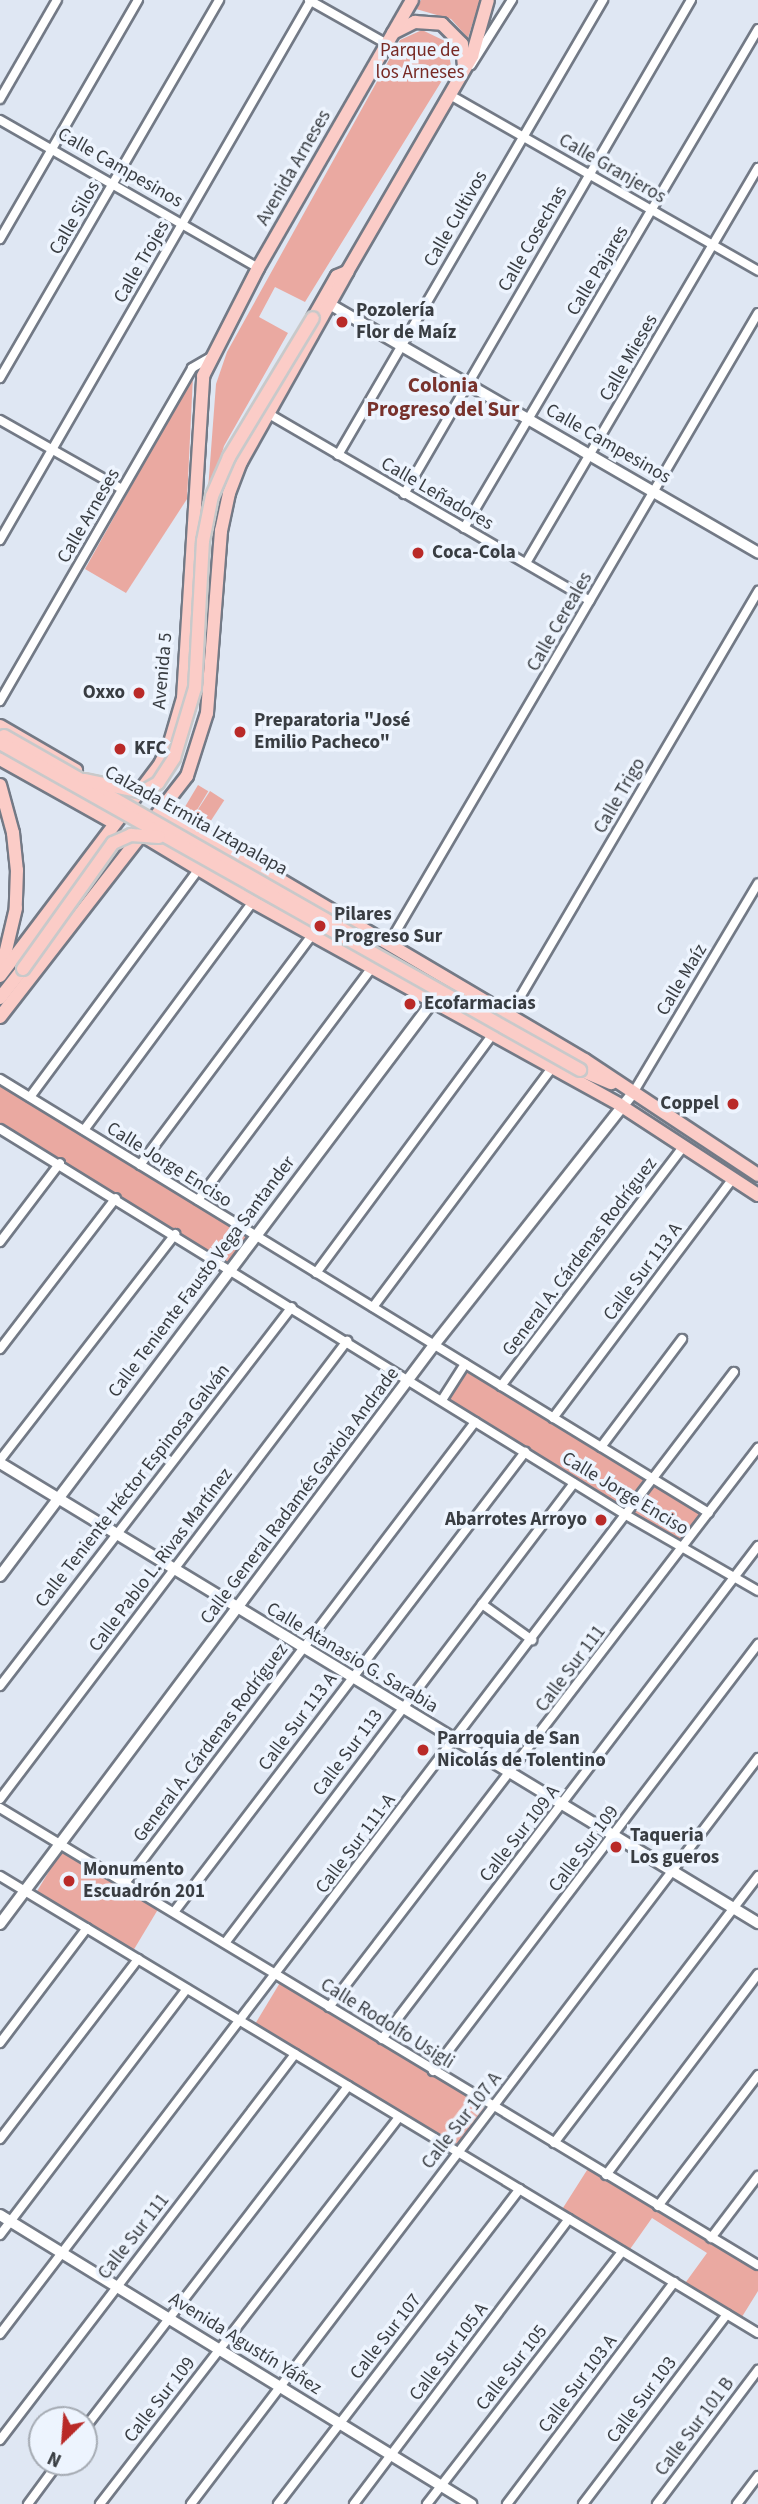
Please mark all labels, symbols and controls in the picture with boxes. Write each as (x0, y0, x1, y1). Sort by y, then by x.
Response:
park label: Parque de los Arneses (376, 40, 464, 84)
street label: Avenida Arneses (252, 106, 336, 230)
street label: Calle Campesinos (53, 123, 187, 213)
street label: Calle Granjeros (554, 129, 670, 209)
street label: Calle Cultivos (419, 167, 493, 271)
street label: Calle Silos (45, 177, 105, 259)
street label: Calle Cosechas (494, 182, 572, 296)
street label: Calle Trojes (109, 217, 175, 307)
street label: Calle Pajares (562, 222, 634, 320)
place label: Pozolería Flor de Maíz (356, 300, 456, 344)
street label: Calle Mieses (595, 310, 663, 406)
marker: Pozolería Flor de Maíz (334, 314, 350, 330)
district label: Colonia Progreso del Sur (367, 372, 519, 422)
street label: Calle Campesinos (541, 399, 675, 489)
street label: Calle Leñadores (377, 453, 497, 535)
street label: Calle Arneses (53, 465, 125, 567)
place label: Coca-Cola (432, 542, 516, 564)
marker: Coca-Cola (410, 545, 426, 561)
street label: Calle Cereales (522, 568, 598, 676)
street label: Avenida 5 (148, 632, 178, 710)
place label: Oxxo (83, 682, 125, 704)
marker: Oxxo (131, 685, 147, 701)
place label: Preparatoria "José Emilio Pacheco" (254, 710, 410, 754)
marker: Preparatoria "José Emilio Pacheco" (232, 724, 248, 740)
place label: KFC (134, 738, 166, 760)
marker: KFC (112, 741, 128, 757)
street label: Calle Trigo (589, 754, 651, 838)
street label: Calzada Ermita Iztapalapa (101, 761, 291, 881)
place label: Pilares Progreso Sur (334, 904, 442, 948)
marker: Pilares Progreso Sur (312, 918, 328, 934)
street label: Calle Maíz (652, 940, 712, 1020)
place label: Ecofarmacias (424, 993, 536, 1015)
marker: Ecofarmacias (402, 996, 418, 1012)
place label: Coppel (660, 1093, 719, 1115)
marker: Coppel (725, 1096, 741, 1112)
street label: Calle Jorge Enciso (102, 1117, 236, 1213)
street label: Calle Teniente Fausto Vega Santander (104, 1152, 300, 1402)
street label: General A. Cárdenas Rodríguez (498, 1153, 662, 1361)
street label: Calle Sur 113 A (599, 1219, 687, 1325)
street label: Calle Teniente Héctor Espinosa Galván (31, 1360, 235, 1612)
street label: Calle General Radamés Gaxiola Andrade (196, 1363, 404, 1629)
street label: Calle Jorge Enciso (558, 1447, 692, 1541)
street label: Calle Pablo L. Rivas Martínez (84, 1464, 238, 1656)
place label: Abarrotes Arroyo (445, 1509, 587, 1531)
marker: Abarrotes Arroyo (593, 1512, 609, 1528)
street label: Calle Atanasio G. Sarabia (262, 1598, 442, 1718)
street label: Calle Sur 111 (531, 1621, 611, 1717)
street label: General A. Cárdenas Rodríguez (129, 1639, 293, 1847)
street label: Calle Sur 113 A (254, 1669, 342, 1775)
street label: Calle Sur 113 (308, 1705, 388, 1801)
place label: Parroquia de San Nicolás de Tolentino (437, 1728, 606, 1772)
marker: Parroquia de San Nicolás de Tolentino (415, 1742, 431, 1758)
street label: Calle Sur 109 A (475, 1781, 565, 1887)
street label: Calle Sur 111-A (311, 1790, 401, 1898)
street label: Calle Sur 109 (544, 1801, 624, 1897)
place label: Taqueria Los gueros (630, 1825, 719, 1869)
marker: Taqueria Los gueros (608, 1839, 624, 1855)
place label: Monumento Escuadrón 201 (83, 1859, 205, 1903)
marker: Monumento Escuadrón 201 (61, 1873, 77, 1889)
street label: Calle Rodolfo Usigli (316, 1974, 458, 2074)
street label: Calle Sur 107 A (417, 2068, 507, 2174)
street label: Calle Sur 111 (93, 2190, 175, 2284)
street label: Avenida Agustín Yáñez (164, 2288, 326, 2400)
street label: Calle Sur 107 (345, 2290, 427, 2384)
street label: Calle Sur 105 A (405, 2299, 493, 2405)
street label: Calle Sur 105 (471, 2321, 553, 2415)
street label: Calle Sur 103 A (534, 2331, 622, 2437)
street label: Calle Sur 103 (602, 2352, 682, 2448)
street label: Calle Sur 109 (119, 2353, 201, 2447)
street label: Calle Sur 101 B (651, 2373, 739, 2481)
north arrow (28, 2406, 98, 2476)
text: N (43, 2444, 66, 2474)

